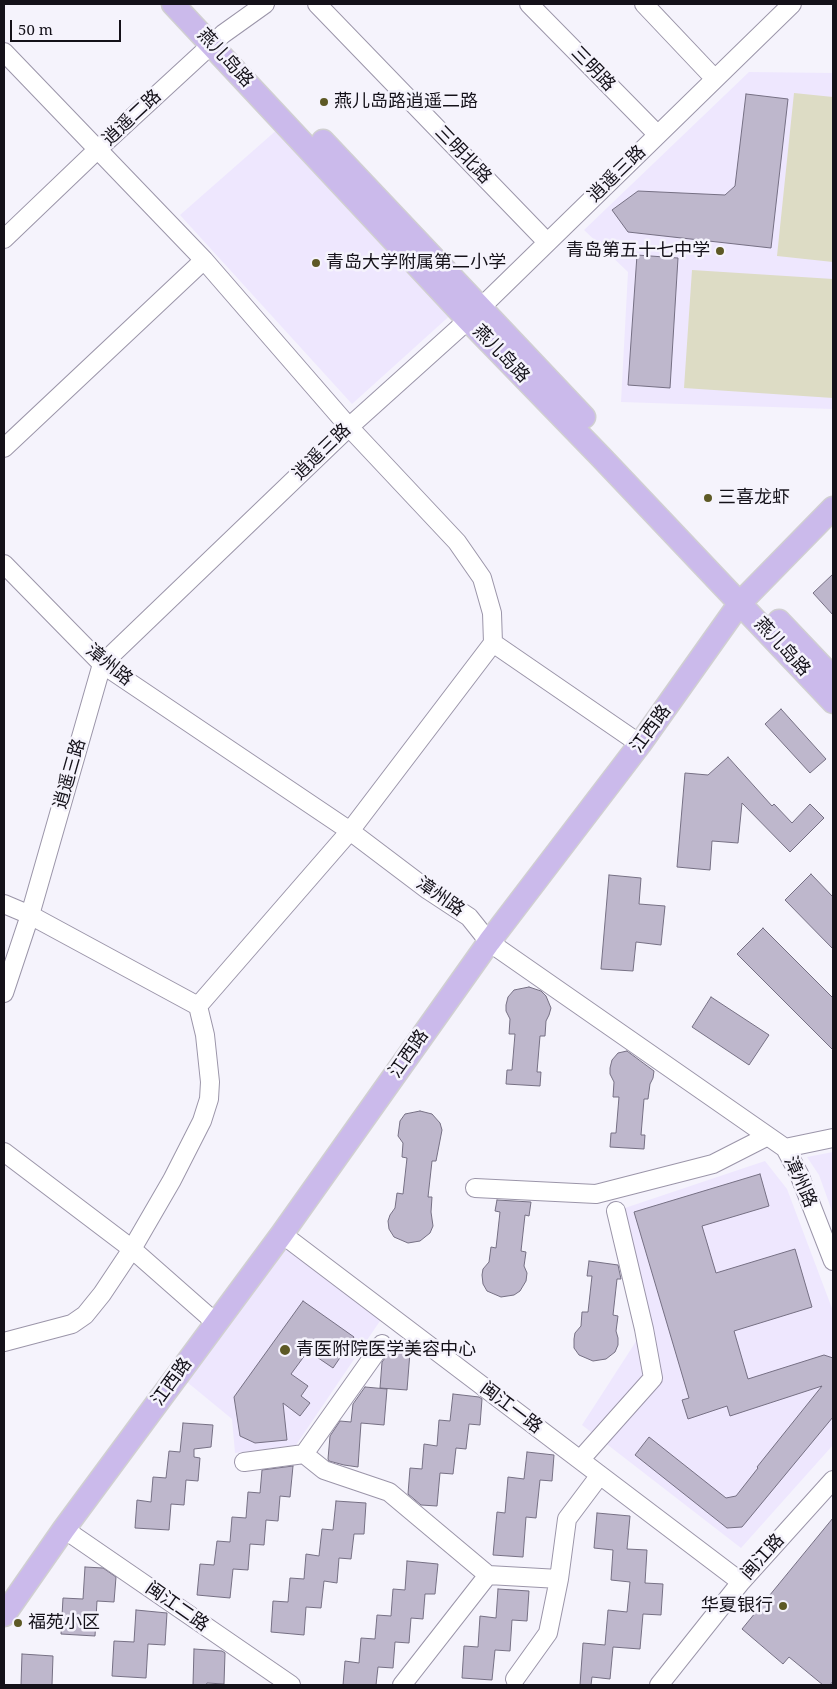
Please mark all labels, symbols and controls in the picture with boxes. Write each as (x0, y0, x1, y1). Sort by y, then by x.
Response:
scale bar (12, 10, 124, 42)
text: 50 m (18, 19, 53, 39)
street label: 燕儿岛路 (193, 24, 257, 92)
street label: 三明路 (566, 42, 620, 96)
street label: 逍遥二路 (98, 86, 166, 150)
place label: 燕儿岛路逍遥二路 (334, 91, 478, 113)
marker: 燕儿岛路逍遥二路 (318, 96, 330, 108)
street label: 三明北路 (430, 122, 496, 188)
street label: 逍遥三路 (584, 141, 650, 207)
place label: 青岛第五十七中学 (566, 240, 710, 262)
marker: 青岛第五十七中学 (714, 245, 726, 257)
place label: 青岛大学附属第二小学 (326, 252, 506, 274)
marker: 青岛大学附属第二小学 (310, 257, 322, 269)
street label: 燕儿岛路 (468, 321, 534, 387)
street label: 逍遥三路 (289, 419, 355, 485)
place label: 三喜龙虾 (718, 487, 790, 509)
marker: 三喜龙虾 (702, 492, 714, 504)
street label: 燕儿岛路 (750, 613, 814, 681)
street label: 漳州路 (81, 640, 137, 690)
street label: 江西路 (626, 701, 676, 757)
street label: 逍遥三路 (50, 736, 90, 812)
street label: 漳州路 (412, 873, 468, 921)
street label: 江西路 (385, 1026, 433, 1082)
street label: 漳州路 (779, 1153, 821, 1211)
place label: 青医附院医学美容中心 (296, 1339, 476, 1361)
marker: 青医附院医学美容中心 (278, 1343, 292, 1357)
street label: 江西路 (147, 1354, 197, 1410)
street label: 闽江一路 (476, 1378, 546, 1438)
street label: 闽江路 (737, 1530, 789, 1584)
street label: 闽江二路 (141, 1578, 213, 1636)
place label: 华夏银行 (701, 1595, 773, 1617)
marker: 华夏银行 (777, 1600, 789, 1612)
place label: 福苑小区 (28, 1612, 100, 1634)
marker: 福苑小区 (12, 1617, 24, 1629)

